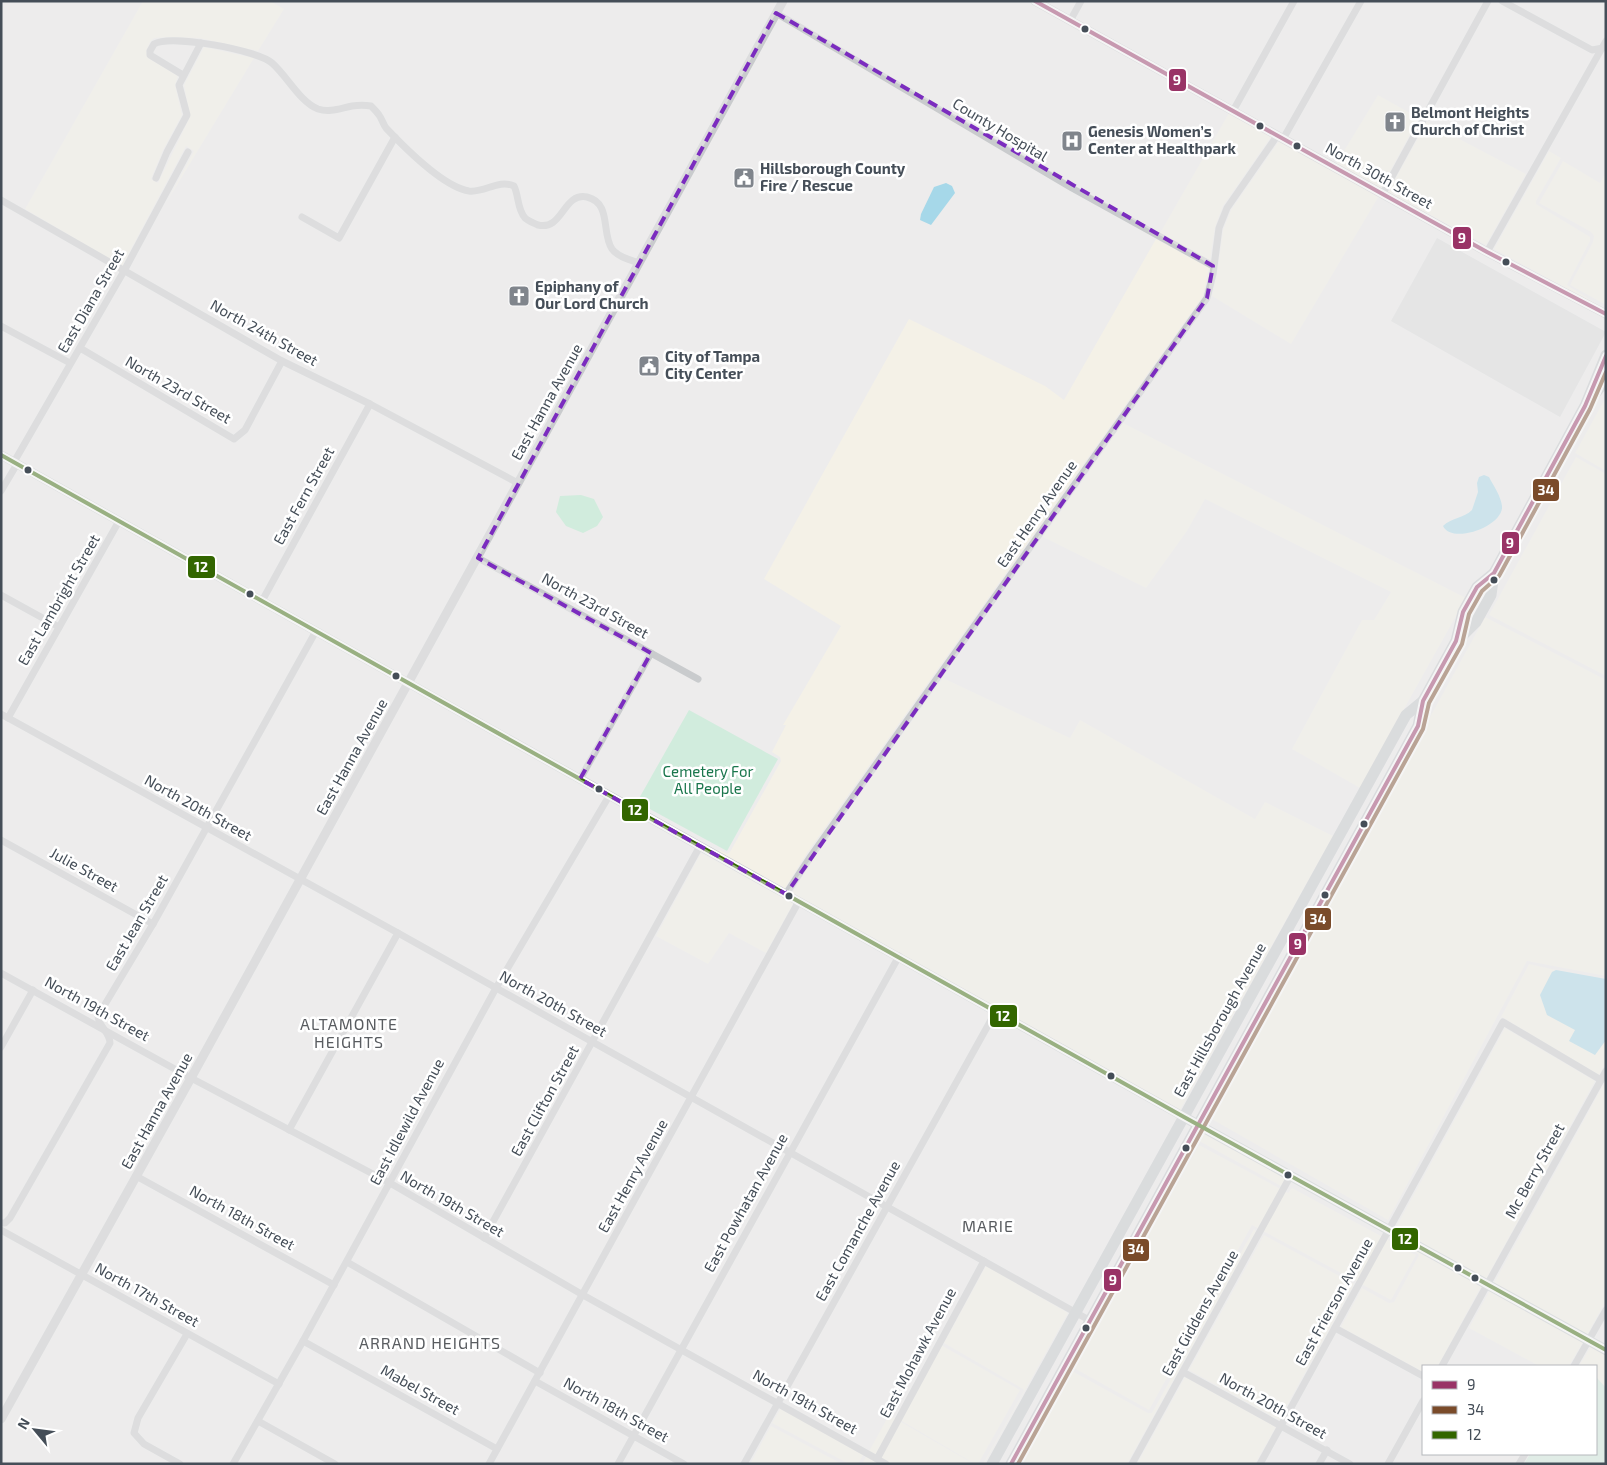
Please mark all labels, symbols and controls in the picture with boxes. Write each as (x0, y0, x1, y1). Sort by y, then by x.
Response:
unlabelled marker (1080, 24, 1090, 34)
line badge: 9 (1168, 68, 1187, 92)
text: 9 (1173, 71, 1181, 88)
street label: County Hospital (950, 94, 1052, 165)
place label: Belmont Heights Church of Christ (1411, 103, 1529, 138)
church icon: Belmont Heights Church of Christ (1383, 110, 1407, 134)
unlabelled marker (1255, 121, 1265, 131)
place label: Genesis Women’s Center at Healthpark (1088, 122, 1236, 157)
hospital icon: Genesis Women’s Center at Healthpark (1060, 129, 1084, 153)
street label: North 30th Street (1323, 138, 1436, 212)
unlabelled marker (1292, 141, 1302, 151)
place label: Hillsborough County Fire / Rescue (760, 159, 906, 194)
public building icon: Hillsborough County Fire / Rescue (732, 166, 756, 190)
line badge: 9 (1452, 226, 1472, 250)
text: 9 (1458, 229, 1466, 246)
street label: East Diana Street (53, 245, 127, 356)
unlabelled marker (1501, 257, 1511, 267)
place label: Epiphany of Our Lord Church (535, 277, 649, 312)
church icon: Epiphany of Our Lord Church (507, 284, 531, 308)
street label: North 24th Street (208, 295, 322, 369)
street label: East Hanna Avenue (507, 340, 586, 463)
place label: City of Tampa City Center (665, 347, 760, 383)
street label: North 23rd Street (122, 352, 235, 427)
public building icon: City of Tampa City Center (637, 354, 661, 378)
street label: East Fern Street (269, 443, 338, 548)
street label: East Henry Avenue (992, 456, 1080, 571)
unlabelled marker (23, 465, 33, 475)
line badge: 34 (1532, 478, 1560, 502)
text: 34 (1538, 481, 1555, 498)
street label: East Lambright Street (13, 530, 103, 668)
line badge: 9 (1501, 531, 1520, 555)
text: 9 (1506, 534, 1514, 551)
line badge: 12 (187, 555, 216, 579)
text: 12 (194, 558, 208, 575)
street label: North 23rd Street (539, 568, 652, 642)
unlabelled marker (1489, 575, 1499, 585)
unlabelled marker (245, 589, 255, 599)
unlabelled marker (391, 671, 401, 681)
street label: East Hanna Avenue (312, 695, 391, 818)
park label: Cemetery For All People (663, 762, 753, 797)
street label: North 20th Street (142, 770, 255, 844)
unlabelled marker (594, 784, 604, 794)
line badge: 12 (621, 798, 649, 822)
text: 12 (628, 801, 642, 818)
unlabelled marker (1359, 819, 1369, 829)
street label: Julie Street (47, 843, 122, 895)
street label: East Jean Street (101, 871, 171, 974)
unlabelled marker (1320, 890, 1330, 900)
unlabelled marker (784, 891, 794, 901)
line badge: 34 (1304, 907, 1332, 931)
text: 34 (1310, 910, 1327, 927)
line badge: 9 (1288, 932, 1307, 956)
text: 9 (1294, 935, 1302, 952)
street label: East Hillsborough Avenue (1169, 939, 1269, 1100)
street label: North 20th Street (497, 966, 610, 1040)
street label: North 19th Street (42, 972, 153, 1044)
line badge: 12 (989, 1004, 1018, 1028)
text: 12 (996, 1007, 1010, 1024)
district label: ALTAMONTE HEIGHTS (300, 1014, 398, 1051)
street label: East Clifton Street (506, 1042, 582, 1159)
street label: East Hanna Avenue (117, 1049, 196, 1172)
street label: East Idlewild Avenue (365, 1055, 447, 1188)
unlabelled marker (1106, 1071, 1116, 1081)
street label: East Henry Avenue (593, 1116, 671, 1235)
street label: Mc Berry Street (1501, 1120, 1568, 1221)
street label: East Powhatan Avenue (699, 1130, 791, 1275)
unlabelled marker (1181, 1143, 1191, 1153)
street label: East Comanche Avenue (811, 1157, 903, 1304)
street label: North 19th Street (397, 1166, 508, 1240)
unlabelled marker (1283, 1170, 1293, 1180)
street label: North 18th Street (187, 1181, 298, 1254)
district label: MARIE (962, 1216, 1014, 1235)
line badge: 12 (1391, 1227, 1419, 1251)
text: 12 (1398, 1230, 1412, 1247)
street label: East Frierson Avenue (1291, 1235, 1376, 1368)
line badge: 34 (1122, 1238, 1150, 1262)
text: 34 (1128, 1240, 1145, 1257)
street label: East Giddens Avenue (1157, 1246, 1241, 1379)
street label: North 17th Street (92, 1258, 203, 1330)
unlabelled marker (1453, 1263, 1463, 1273)
line badge: 9 (1103, 1268, 1122, 1292)
text: 9 (1109, 1271, 1117, 1288)
unlabelled marker (1470, 1273, 1480, 1283)
street label: East Mohawk Avenue (875, 1284, 959, 1421)
unlabelled marker (1081, 1323, 1091, 1333)
district label: ARRAND HEIGHTS (359, 1333, 501, 1352)
street label: Mabel Street (378, 1360, 463, 1418)
street label: North 19th Street (750, 1365, 861, 1437)
legend (1422, 1365, 1597, 1455)
street label: North 20th Street (1217, 1368, 1330, 1442)
street label: North 18th Street (561, 1373, 672, 1446)
text: 9 (1467, 1375, 1476, 1393)
text: 34 (1467, 1400, 1485, 1418)
north arrow (10, 1405, 60, 1455)
text: N (13, 1415, 33, 1432)
text: 12 (1467, 1425, 1481, 1443)

